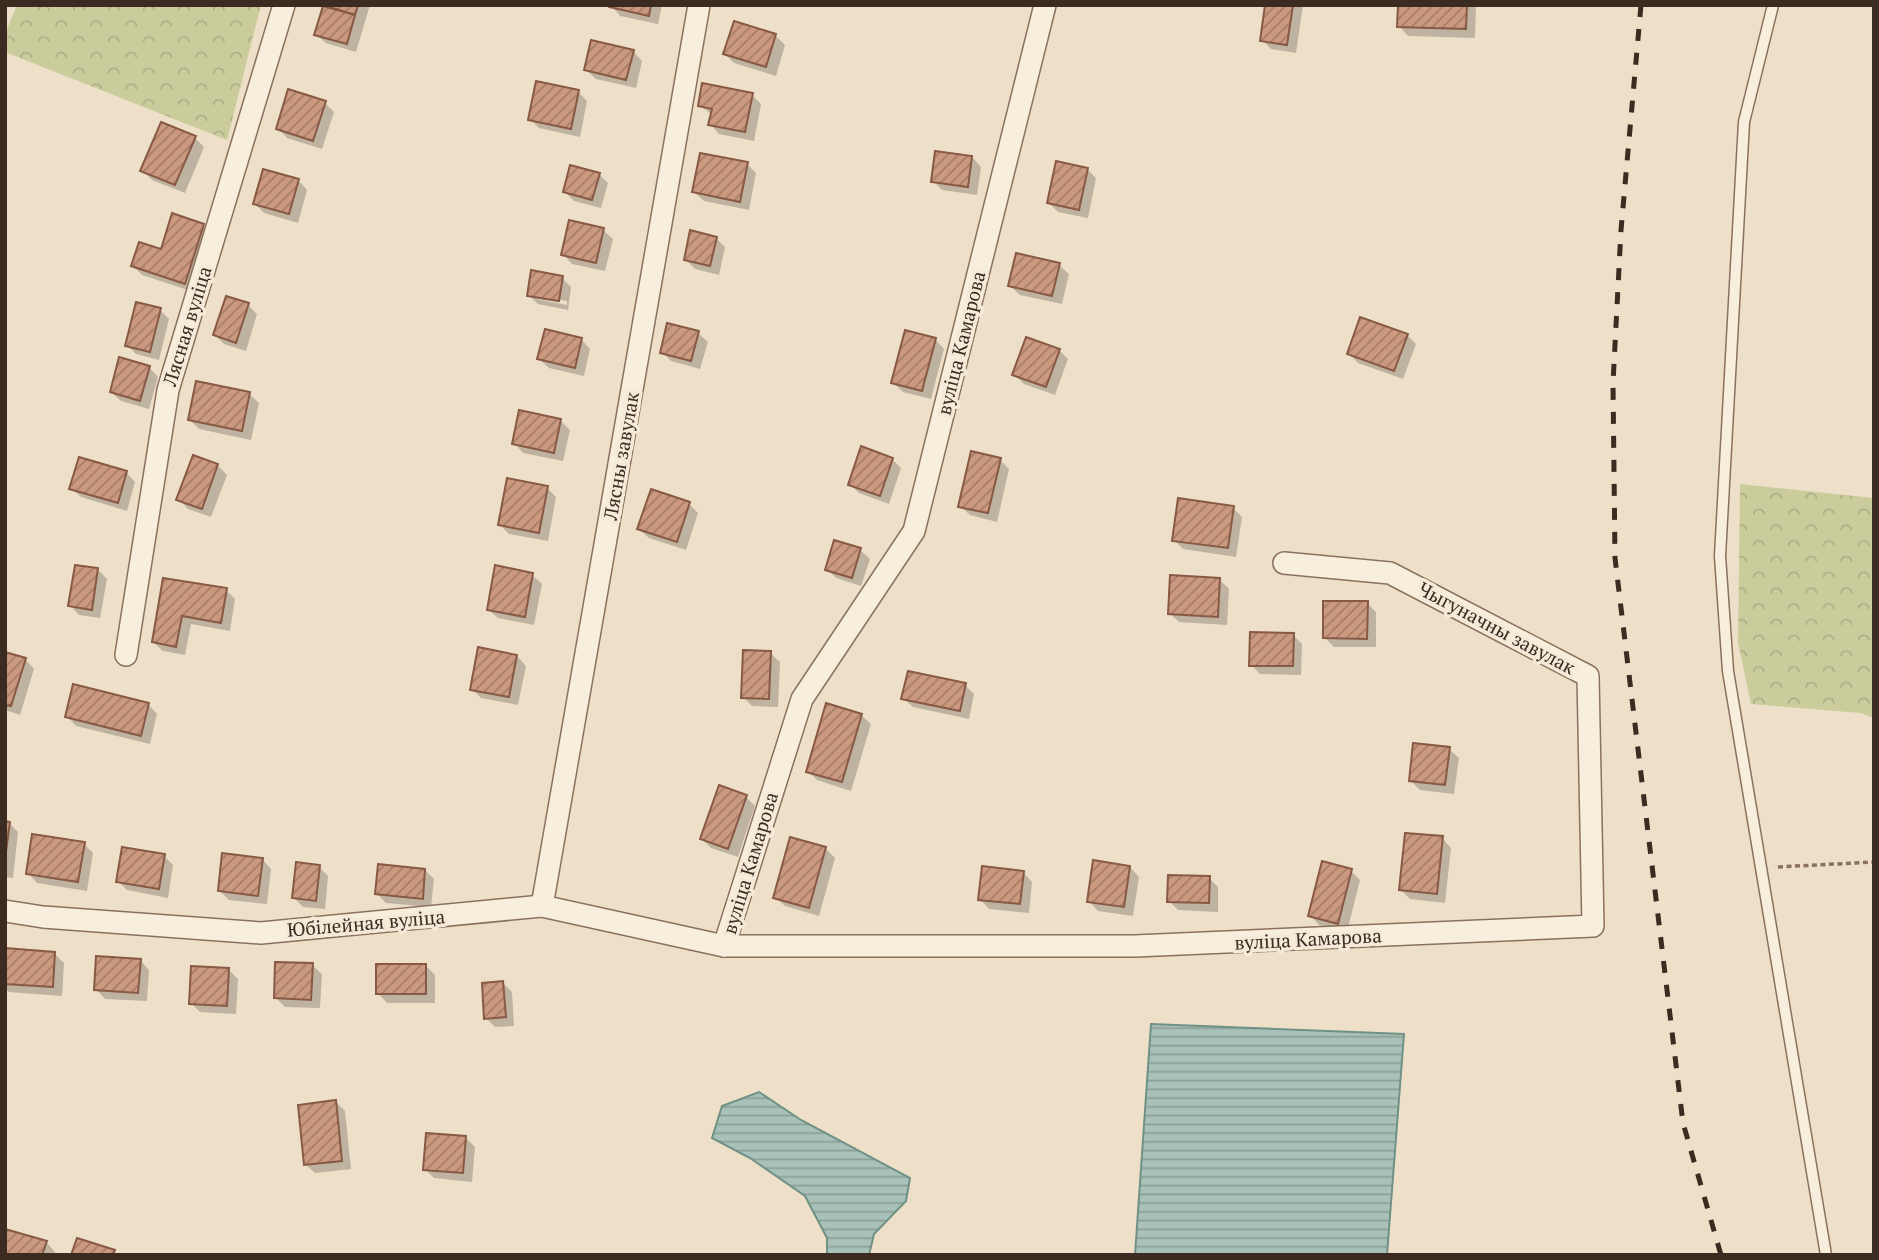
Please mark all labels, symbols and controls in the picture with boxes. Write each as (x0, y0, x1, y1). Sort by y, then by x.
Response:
street label: Лясная вуліца (156, 263, 217, 390)
street label: вуліца Камарова (931, 268, 991, 417)
street label: Лясны завулак (597, 389, 644, 523)
street label: Чыгуначны завулак (1414, 576, 1581, 680)
street label: вуліца Камарова (716, 788, 783, 937)
street label: Юбілейная вуліца (286, 903, 446, 942)
street label: вуліца Камарова (1234, 922, 1383, 955)

